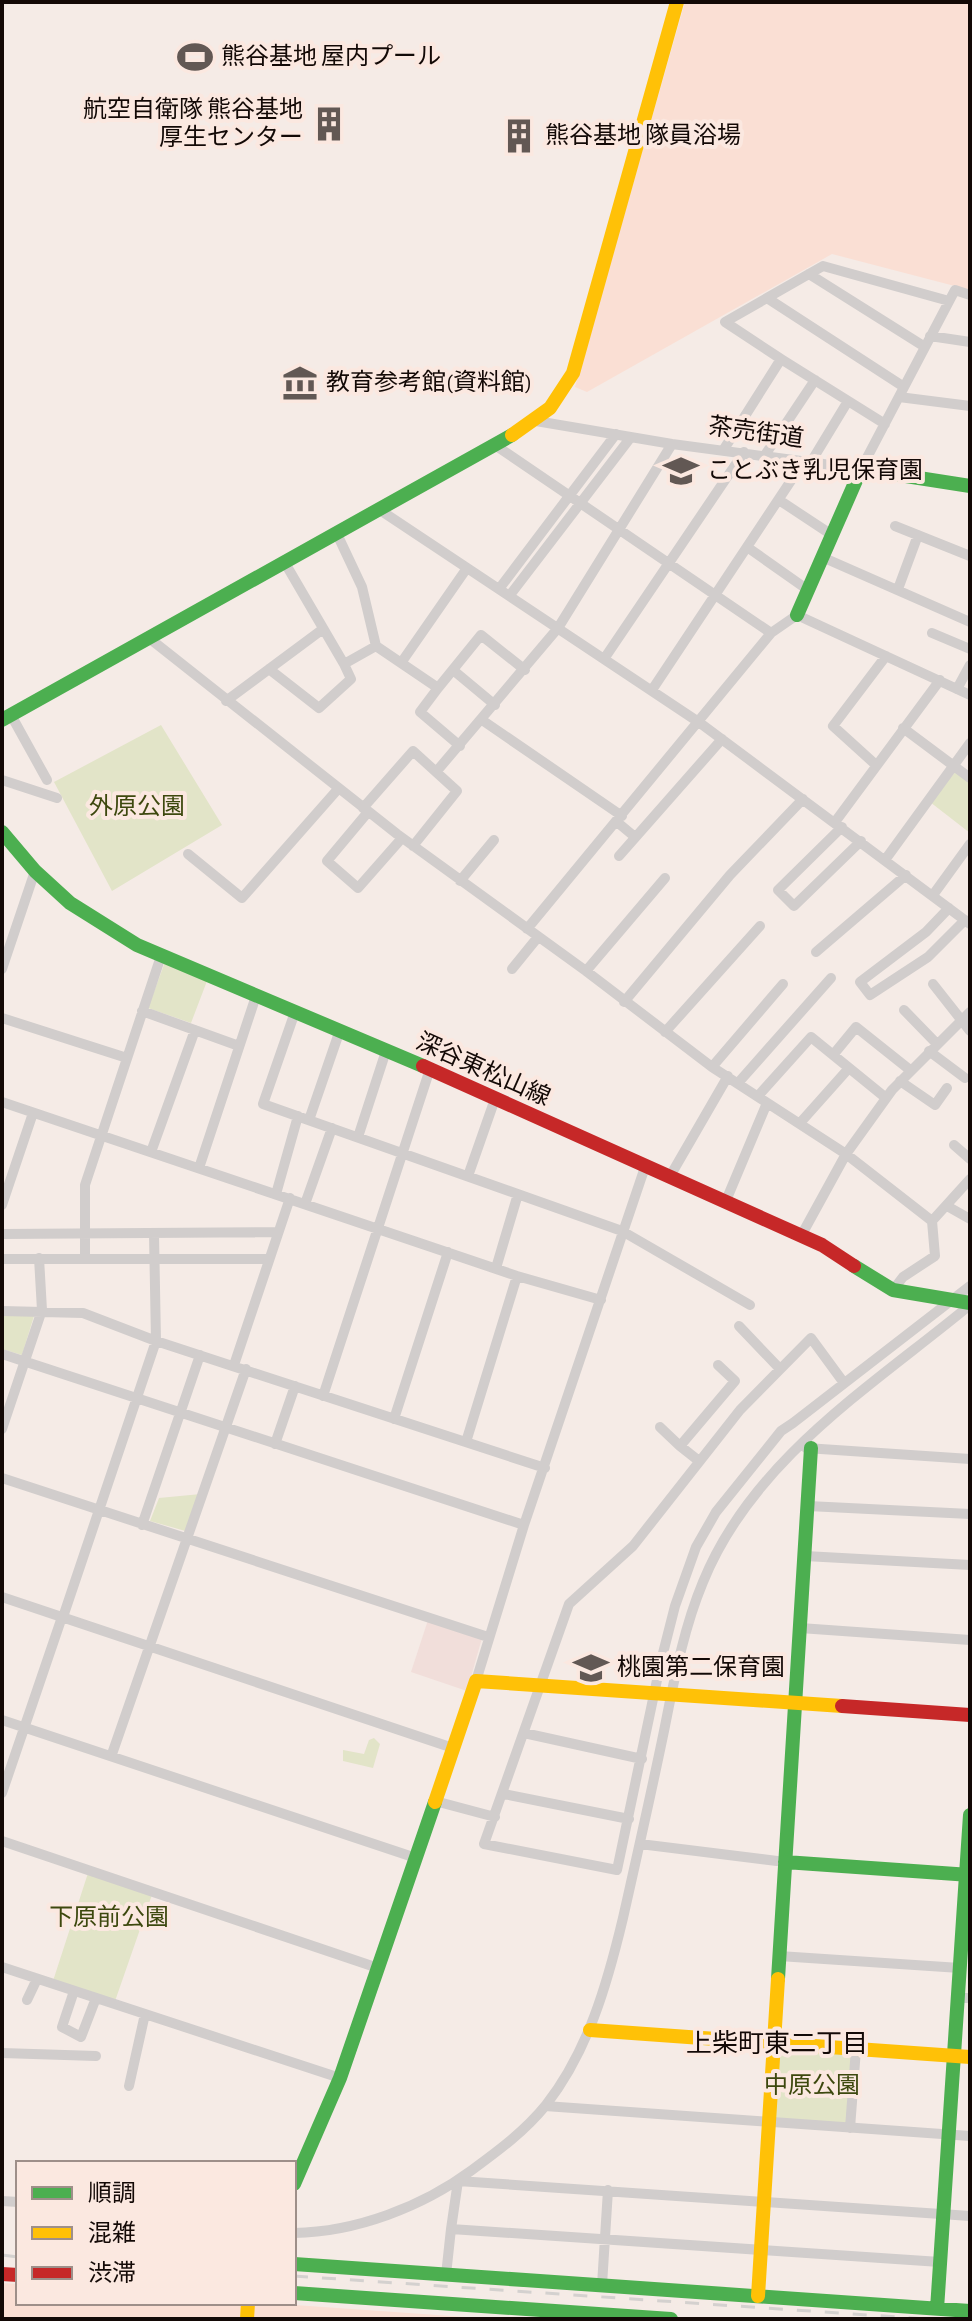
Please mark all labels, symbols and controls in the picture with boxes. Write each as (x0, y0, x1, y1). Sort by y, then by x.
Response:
sports icon: 熊谷基地 屋内プール (176, 38, 214, 76)
place label: 熊谷基地 屋内プール (221, 43, 441, 69)
place label: 航空自衛隊 熊谷基地 厚生センター (83, 96, 303, 150)
building icon: 航空自衛隊 熊谷基地 厚生センター (310, 105, 348, 143)
building icon: 熊谷基地 隊員浴場 (500, 117, 538, 155)
place label: 熊谷基地 隊員浴場 (545, 122, 741, 148)
museum icon: 教育参考館(資料館) (281, 364, 319, 402)
place label: 教育参考館(資料館) (326, 369, 532, 395)
street label: 茶売街道 (707, 412, 805, 452)
school or university icon: ことぶき乳児保育園 (662, 452, 700, 490)
place label: ことぶき乳児保育園 (707, 457, 923, 483)
park label: 外原公園 (89, 793, 185, 819)
street label: 深谷東松山線 (412, 1028, 554, 1110)
school or university icon: 桃園第二保育園 (572, 1649, 610, 1687)
place label: 桃園第二保育園 (617, 1654, 785, 1680)
park label: 下原前公園 (49, 1904, 169, 1930)
district label: 上柴町東二丁目 (686, 2029, 868, 2057)
park label: 中原公園 (764, 2072, 860, 2098)
legend (16, 2161, 296, 2305)
text: 順調 (88, 2181, 136, 2206)
text: 混雑 (88, 2220, 136, 2246)
text: 渋滞 (88, 2260, 136, 2286)

